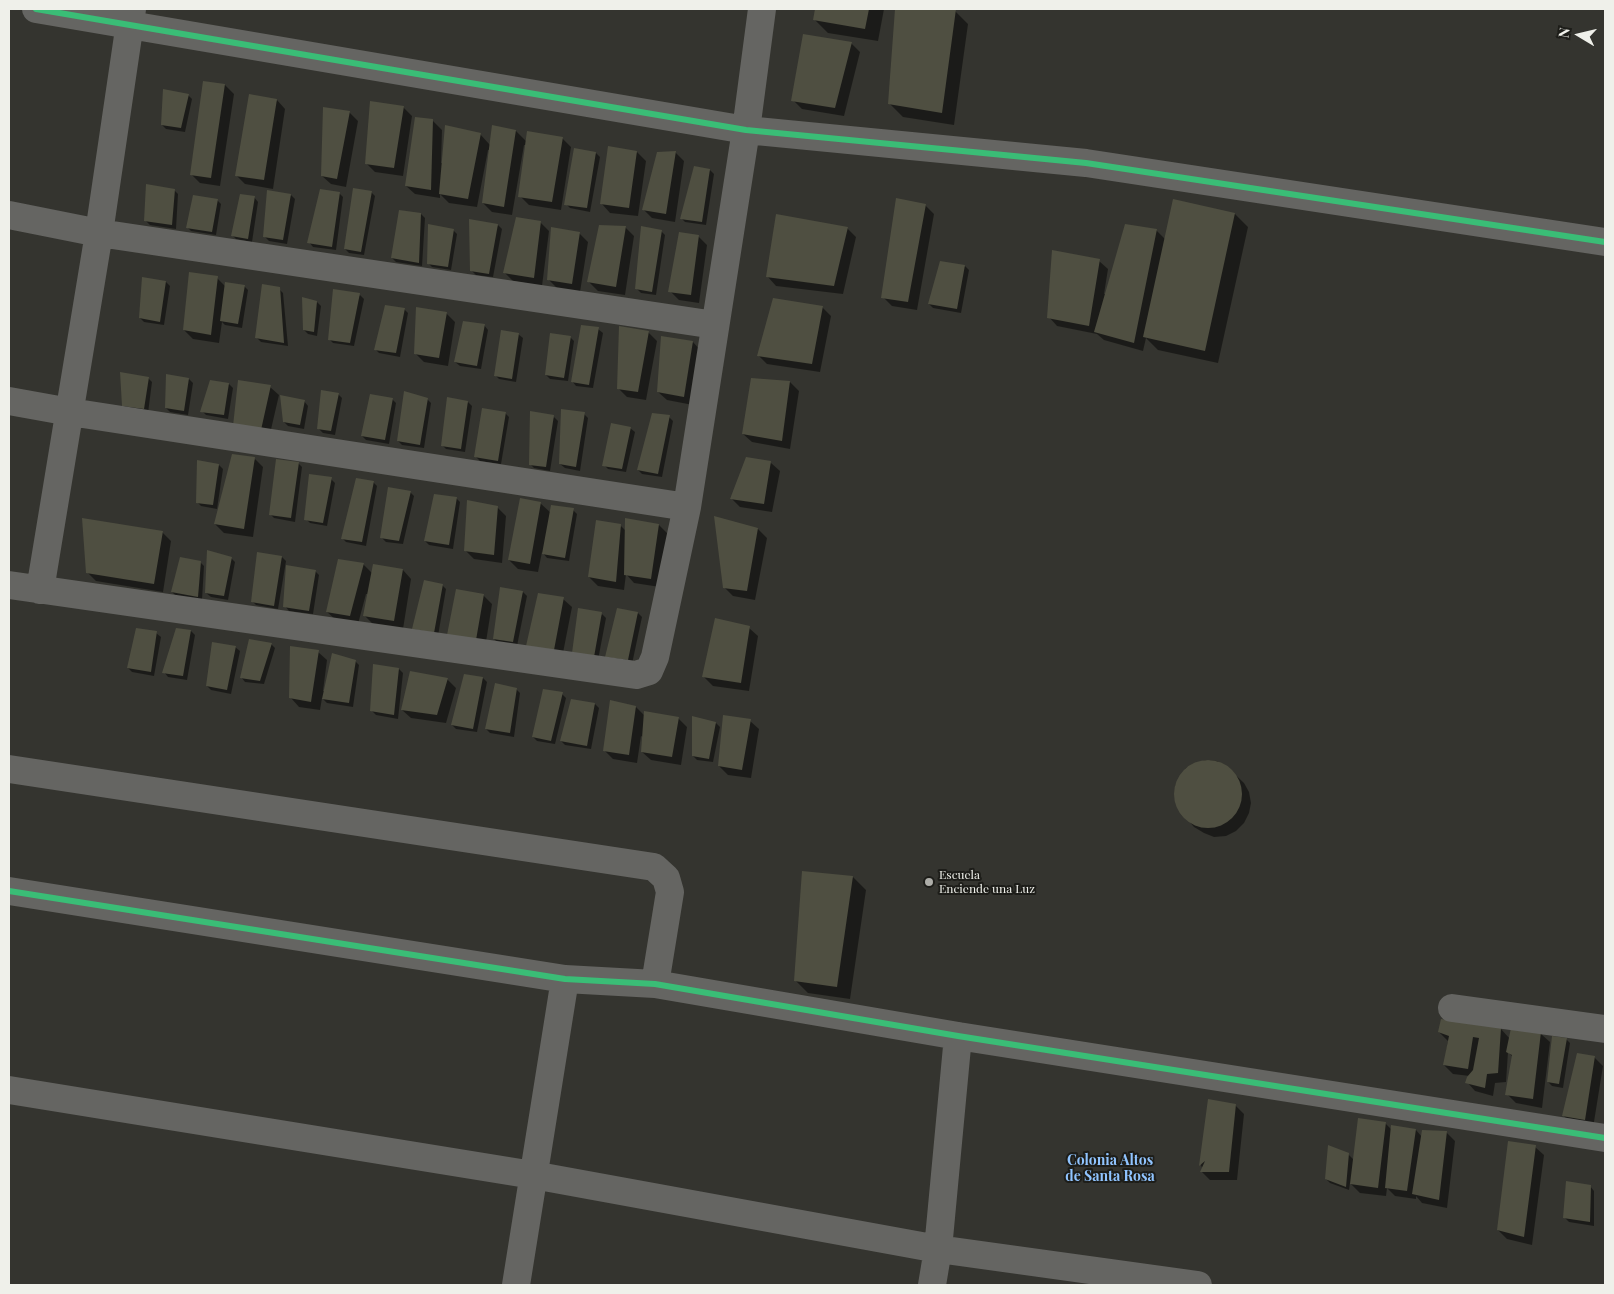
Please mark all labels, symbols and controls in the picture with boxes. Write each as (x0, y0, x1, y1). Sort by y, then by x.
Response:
north arrow (1554, 10, 1604, 60)
text: N (1554, 26, 1574, 39)
place label: Escuela Enciende una Luz (939, 868, 1035, 896)
marker: Escuela Enciende una Luz (923, 876, 935, 888)
district label: Colonia Altos de Santa Rosa (1065, 1153, 1155, 1186)

